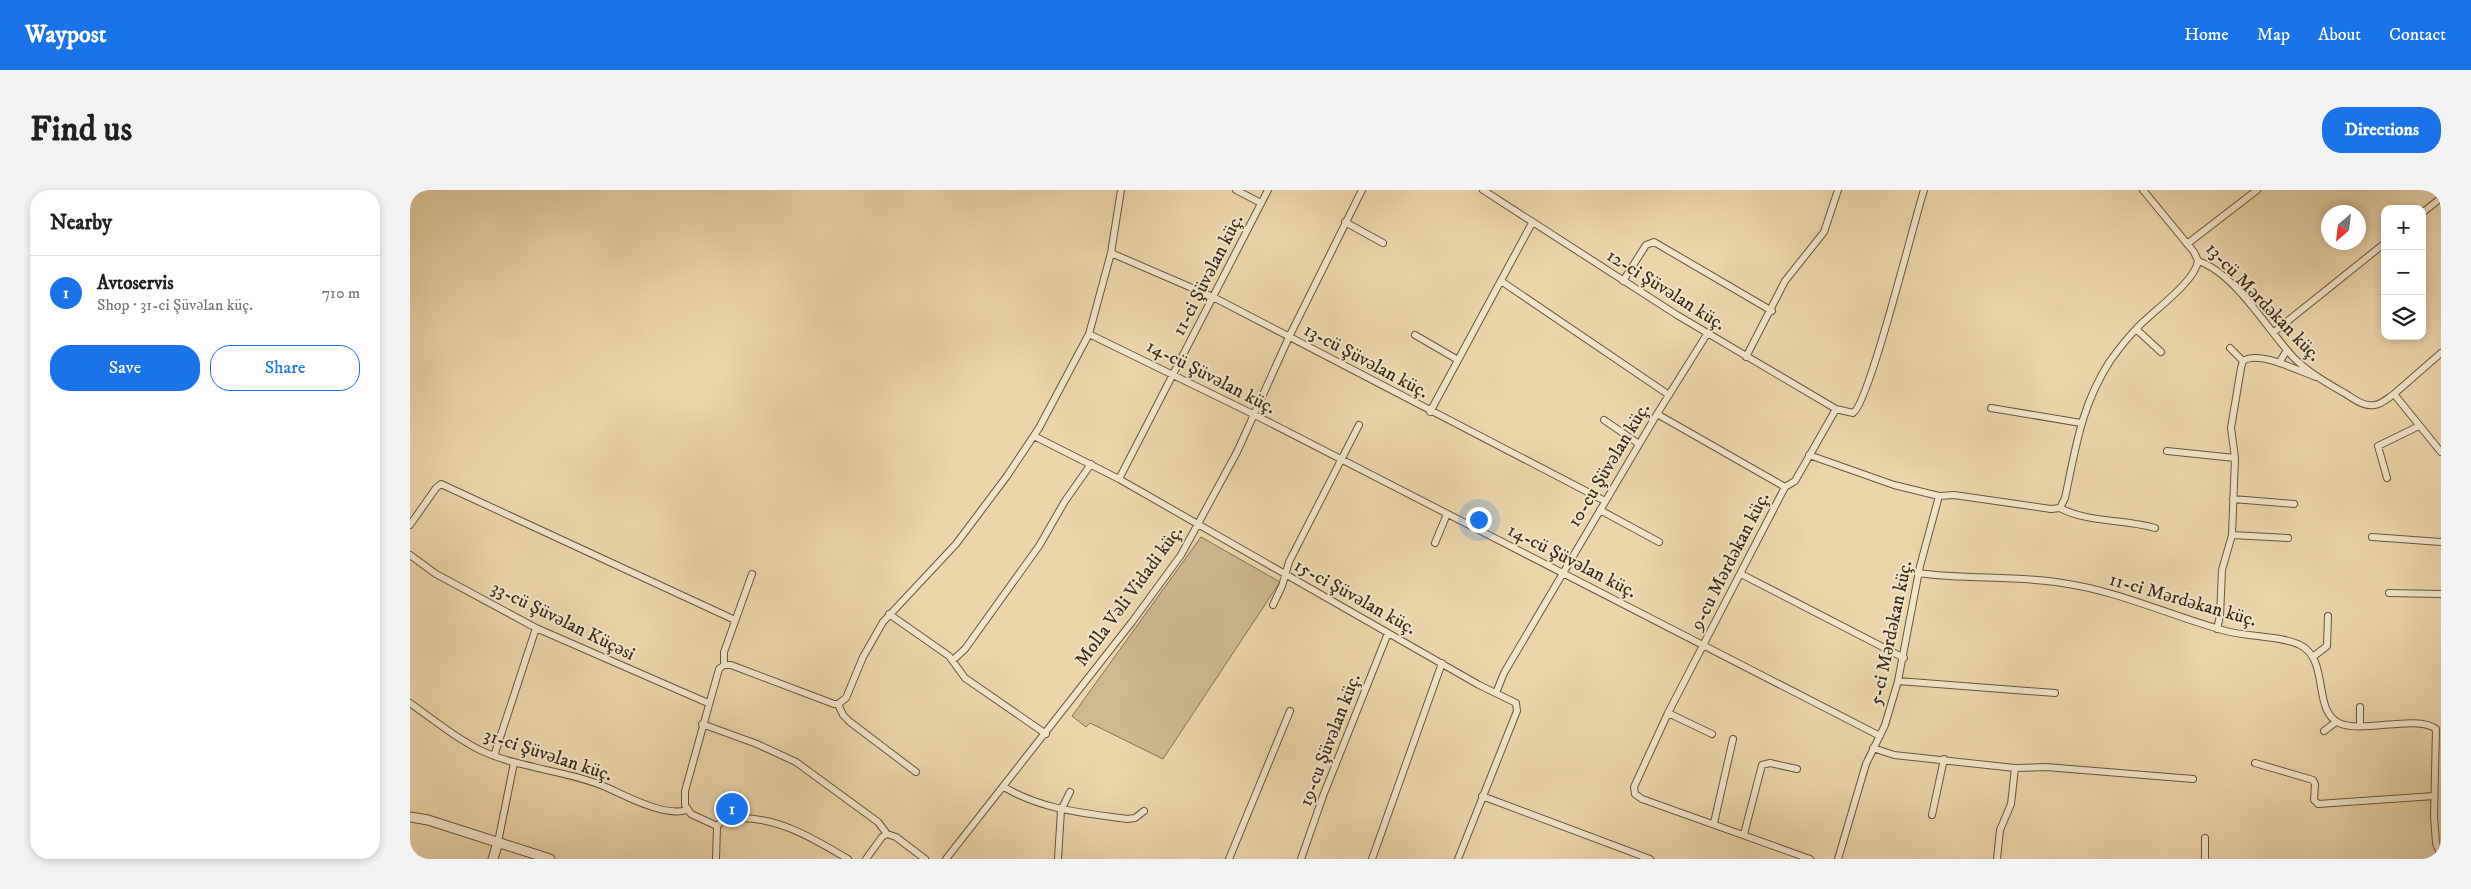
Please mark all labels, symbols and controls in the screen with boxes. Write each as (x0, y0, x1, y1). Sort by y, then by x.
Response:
text: Waypost (25, 20, 106, 50)
text: Home (2184, 24, 2229, 46)
text: Map (2257, 24, 2290, 46)
text: About (2318, 24, 2361, 46)
text: Contact (2389, 24, 2446, 46)
button: Directions (2322, 107, 2441, 153)
text: Find us (30, 108, 132, 152)
north arrow (2321, 205, 2366, 250)
map controls (2381, 205, 2426, 340)
button: + (2381, 205, 2426, 250)
text: Nearby (50, 210, 112, 236)
street label: 11-ci Şüvəlan küç. (1167, 210, 1249, 340)
street label: 13-cü Mərdəkan küç. (2200, 238, 2326, 366)
street label: 12-ci Şüvəlan küç. (1602, 244, 1730, 336)
button: − (2381, 250, 2426, 295)
text: Avtoservis (97, 272, 174, 295)
text: 1 (63, 283, 69, 303)
text: 710 m (322, 283, 360, 303)
text: Shop · 31-ci Şüvəlan küç. (97, 295, 253, 315)
button: layers (2381, 295, 2426, 340)
street label: 13-cü Şüvəlan küç. (1300, 318, 1432, 404)
street label: 14-cü Şüvəlan küç. (1143, 335, 1279, 419)
button: Save (50, 345, 200, 391)
button: Share (210, 345, 360, 391)
street label: 10-cu Şüvəlan küç. (1563, 399, 1655, 531)
street label: 9-cu Mərdəkan küç. (1685, 488, 1775, 635)
your location (1466, 507, 1492, 533)
street label: 14-cü Şüvəlan küç. (1504, 519, 1640, 603)
street label: Molla Vəli Vidadi küç. (1070, 521, 1188, 671)
street label: 15-ci Şüvəlan küç. (1290, 554, 1420, 640)
street label: 5-ci Mərdəkan küç. (1864, 558, 1918, 708)
street label: 11-ci Mərdəkan küç. (2107, 568, 2259, 632)
street label: 33-cü Şüvəlan Küçəsi (487, 576, 639, 666)
street label: 19-cu Şüvəlan küç. (1294, 670, 1366, 810)
street label: 31-ci Şüvəlan küç. (481, 723, 615, 787)
pin: 1 (716, 790, 748, 828)

